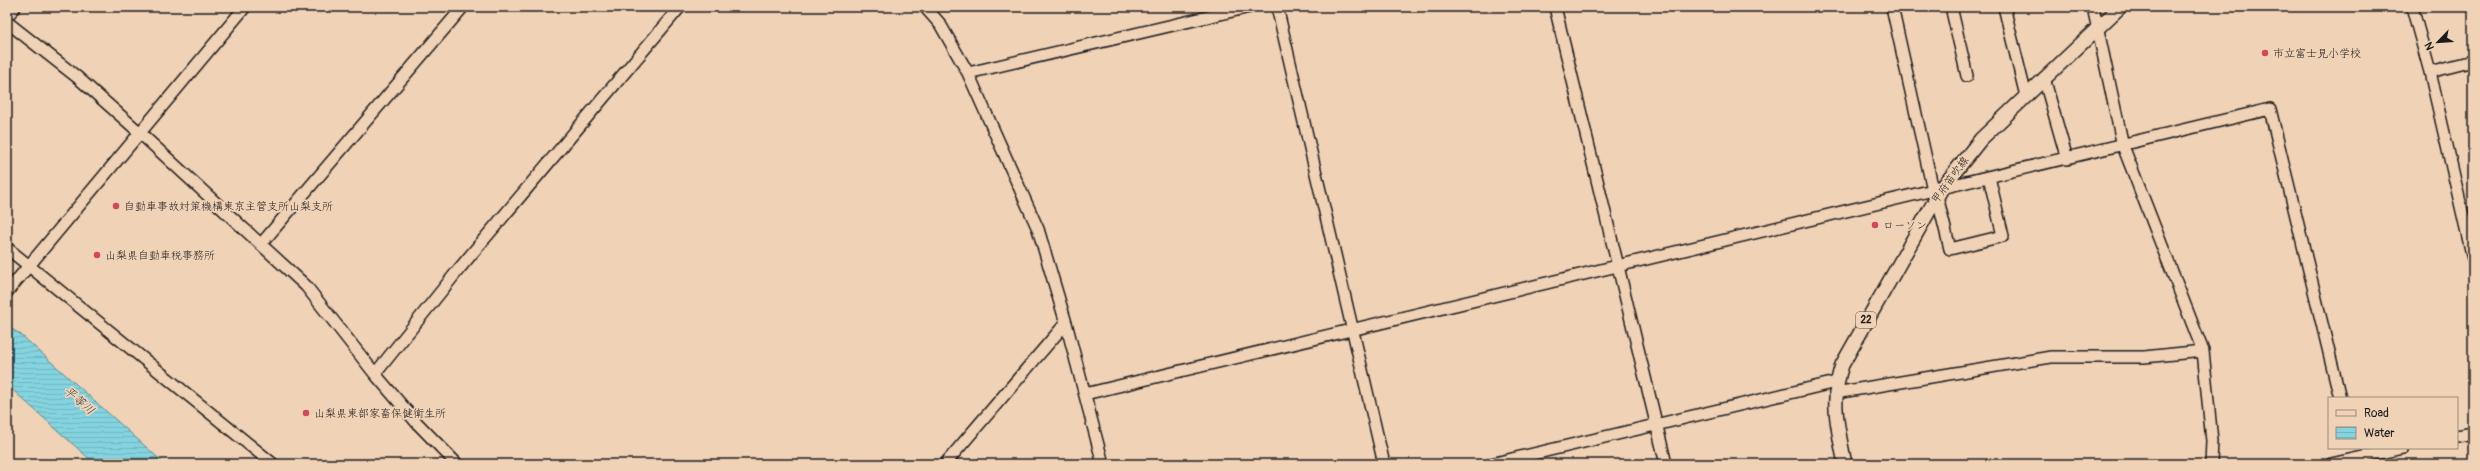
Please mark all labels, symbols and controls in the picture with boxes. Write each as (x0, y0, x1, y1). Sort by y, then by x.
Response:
north arrow (2418, 22, 2458, 62)
text: N (2422, 39, 2437, 52)
place label: 市立富士見小学校 (2273, 47, 2361, 60)
marker: 市立富士見小学校 (2260, 48, 2270, 58)
street label: 甲府笛吹線 (1929, 154, 1971, 206)
place label: 自動車事故対策機構東京主管支所山梨支所 (124, 200, 333, 213)
marker: 自動車事故対策機構東京主管支所山梨支所 (111, 201, 121, 211)
place label: ローソン (1883, 219, 1927, 232)
marker: ローソン (1870, 220, 1880, 230)
place label: 山梨県自動車税事務所 (105, 249, 215, 262)
marker: 山梨県自動車税事務所 (92, 250, 102, 260)
road number: 22 (1856, 312, 1876, 328)
water label: 平等川 (60, 384, 98, 418)
legend (2328, 397, 2458, 449)
text: Road (2364, 406, 2389, 421)
place label: 山梨県東部家畜保健衛生所 (314, 407, 446, 420)
marker: 山梨県東部家畜保健衛生所 (301, 408, 311, 418)
text: Water (2364, 426, 2395, 441)

